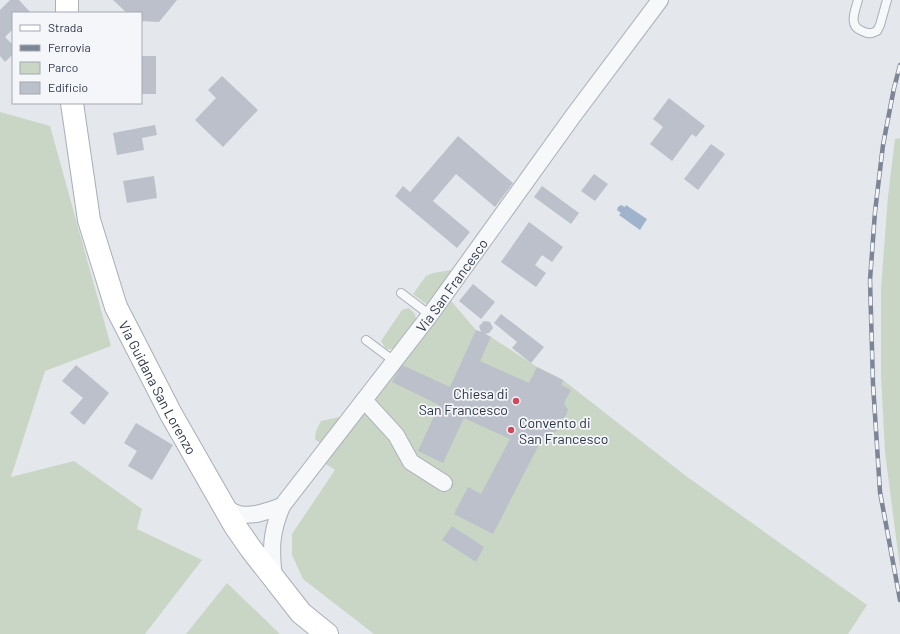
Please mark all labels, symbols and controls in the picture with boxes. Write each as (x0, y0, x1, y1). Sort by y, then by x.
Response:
legend (12, 12, 142, 104)
text: Strada (48, 20, 83, 34)
text: Ferrovia (48, 40, 91, 54)
text: Parco (48, 60, 78, 74)
text: Edificio (48, 80, 88, 94)
street label: Via San Francesco (412, 235, 491, 335)
street label: Via Guidana San Lorenzo (116, 318, 201, 457)
place label: Chiesa di San Francesco (419, 385, 508, 418)
marker: Chiesa di San Francesco (511, 396, 521, 406)
place label: Convento di San Francesco (519, 414, 608, 447)
marker: Convento di San Francesco (506, 425, 516, 435)

